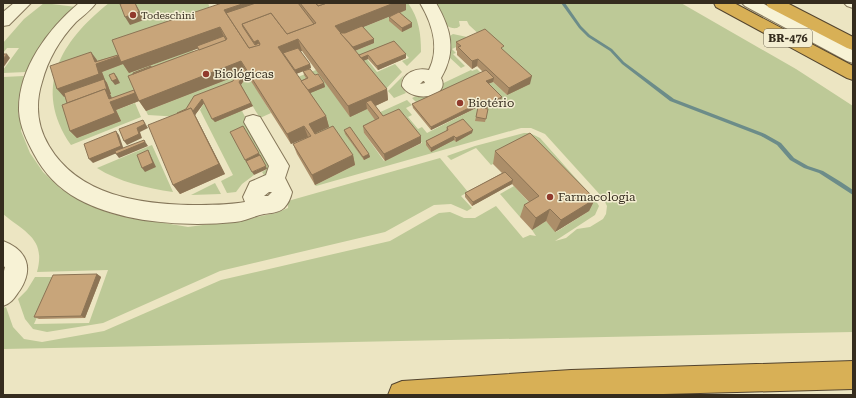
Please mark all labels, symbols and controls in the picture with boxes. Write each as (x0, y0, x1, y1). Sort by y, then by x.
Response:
marker: Todeschini (128, 10, 138, 20)
place label: Todeschini (141, 10, 195, 21)
road number: BR-476 (764, 29, 812, 47)
place label: Biológicas (214, 67, 274, 81)
marker: Biológicas (201, 69, 211, 79)
place label: Biotério (468, 96, 514, 110)
marker: Biotério (455, 98, 465, 108)
place label: Farmacologia (558, 190, 636, 204)
marker: Farmacologia (545, 192, 555, 202)

